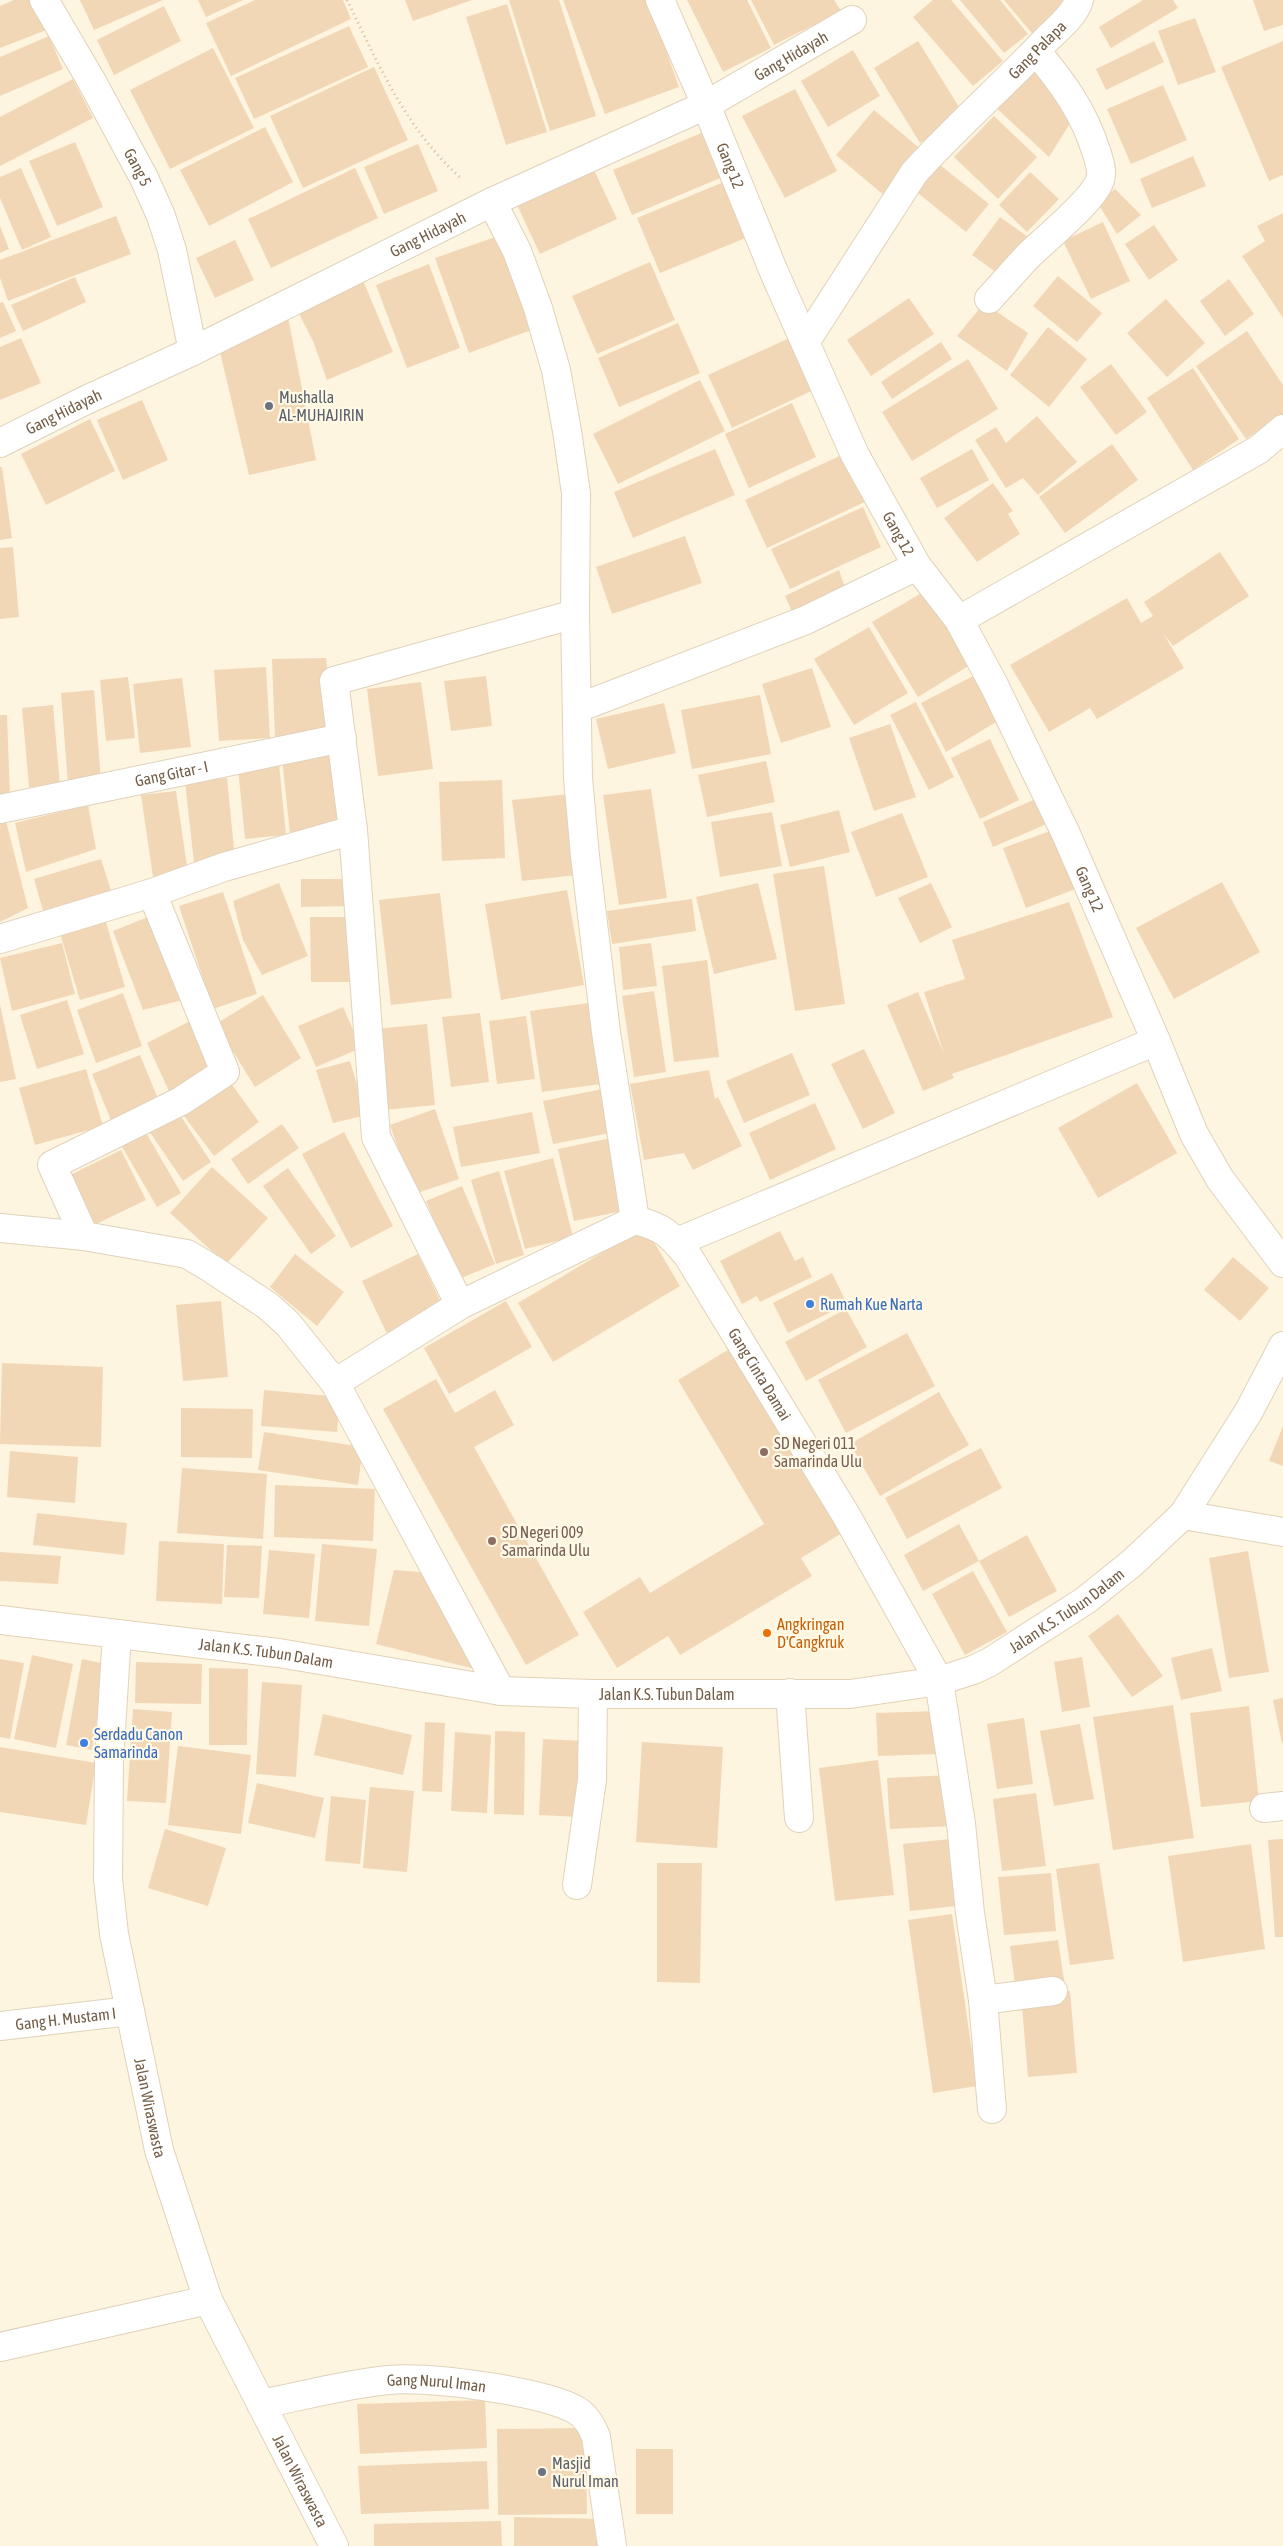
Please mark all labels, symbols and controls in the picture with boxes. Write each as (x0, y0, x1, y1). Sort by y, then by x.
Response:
street label: Gang Palapa (1004, 17, 1070, 82)
street label: Gang Hidayah (751, 27, 831, 84)
street label: Gang 12 (713, 140, 748, 191)
street label: Gang 5 (121, 145, 155, 189)
street label: Gang Hidayah (387, 208, 469, 261)
street label: Gang Hidayah (23, 385, 104, 438)
place label: Mushalla AL-MUHAJIRIN (279, 388, 364, 424)
marker: Mushalla AL-MUHAJIRIN (263, 400, 275, 412)
street label: Gang 12 (879, 508, 918, 559)
street label: Gang Gitar - I (133, 757, 210, 790)
street label: Gang 12 (1072, 864, 1108, 915)
place label: Rumah Kue Narta (820, 1295, 923, 1313)
marker: Rumah Kue Narta (804, 1298, 816, 1310)
street label: Gang Cinta Damai (725, 1325, 795, 1423)
place label: SD Negeri 011 Samarinda Ulu (774, 1434, 862, 1470)
marker: SD Negeri 011 Samarinda Ulu (758, 1446, 770, 1458)
place label: SD Negeri 009 Samarinda Ulu (502, 1523, 590, 1559)
marker: SD Negeri 009 Samarinda Ulu (486, 1535, 498, 1547)
street label: Jalan K.S. Tubun Dalam (1006, 1564, 1127, 1656)
place label: Angkringan D'Cangkruk (777, 1615, 844, 1652)
marker: Angkringan D'Cangkruk (761, 1627, 773, 1639)
street label: Jalan K.S. Tubun Dalam (198, 1635, 335, 1671)
street label: Jalan K.S. Tubun Dalam (599, 1685, 735, 1703)
place label: Serdadu Canon Samarinda (94, 1725, 183, 1761)
marker: Serdadu Canon Samarinda (78, 1737, 90, 1749)
street label: Gang H. Mustam I (14, 2004, 117, 2033)
street label: Jalan Wiraswasta (131, 2056, 170, 2160)
street label: Gang Nurul Iman (386, 2370, 487, 2395)
street label: Jalan Wiraswasta (269, 2431, 332, 2530)
place label: Masjid Nurul Iman (552, 2454, 619, 2490)
marker: Masjid Nurul Iman (536, 2466, 548, 2478)

